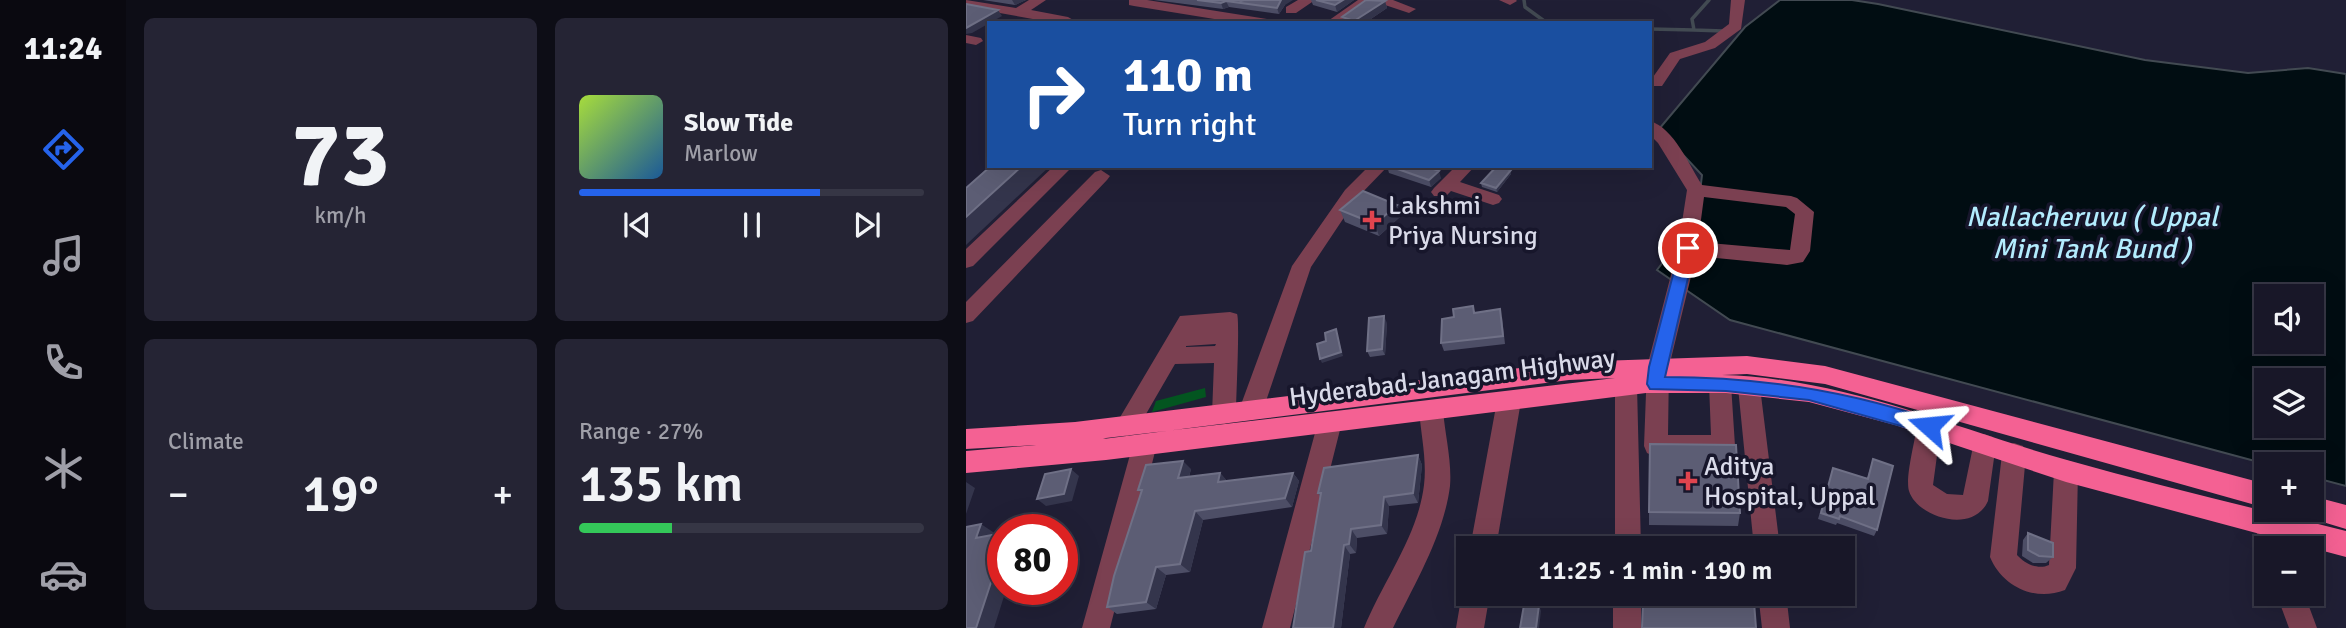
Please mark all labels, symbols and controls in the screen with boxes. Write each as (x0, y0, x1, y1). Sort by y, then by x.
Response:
text: 11:24 (24, 29, 102, 68)
text: 110 m (1123, 45, 1253, 105)
icon: right (1008, 49, 1099, 140)
text: 73 (291, 99, 390, 212)
text: Turn right (1123, 105, 1256, 144)
text: Slow Tide (684, 107, 793, 139)
icon: directions (39, 125, 88, 174)
text: Marlow (684, 139, 758, 168)
place label: Lakshmi Priya Nursing (1388, 190, 1538, 252)
water label: Nallacheruvu ( Uppal Mini Tank Bund ) (1966, 200, 2220, 266)
text: km/h (314, 201, 367, 230)
icon: previous (618, 206, 656, 244)
icon: pause (733, 206, 771, 244)
icon: next (848, 206, 886, 244)
marker: Lakshmi Priya Nursing (1362, 210, 1382, 230)
pin (1658, 218, 1718, 278)
icon: arrive (1669, 229, 1707, 267)
icon: music (39, 231, 88, 280)
map controls (2254, 284, 2324, 606)
button: sound (2254, 284, 2324, 354)
icon: phone (39, 338, 88, 387)
street label: Hyderabad-Janagam Highway (1287, 342, 1617, 414)
button: layers (2254, 368, 2324, 438)
position arrow (1892, 389, 1966, 463)
text: Range · 27% (579, 417, 703, 446)
text: Climate (168, 427, 244, 456)
icon: climate (39, 444, 88, 493)
place label: Aditya Hospital, Uppal (1704, 451, 1876, 513)
text: 135 km (579, 452, 743, 516)
button: + (2254, 452, 2324, 522)
text: 19° (302, 462, 379, 526)
text: − (168, 471, 189, 518)
text: + (492, 471, 513, 518)
marker: Aditya Hospital, Uppal (1678, 471, 1698, 491)
speed limit sign: 80 (987, 514, 1078, 605)
button: − (2254, 536, 2324, 606)
icon: car (39, 550, 88, 599)
text: 11:25 · 1 min · 190 m (1539, 555, 1772, 587)

